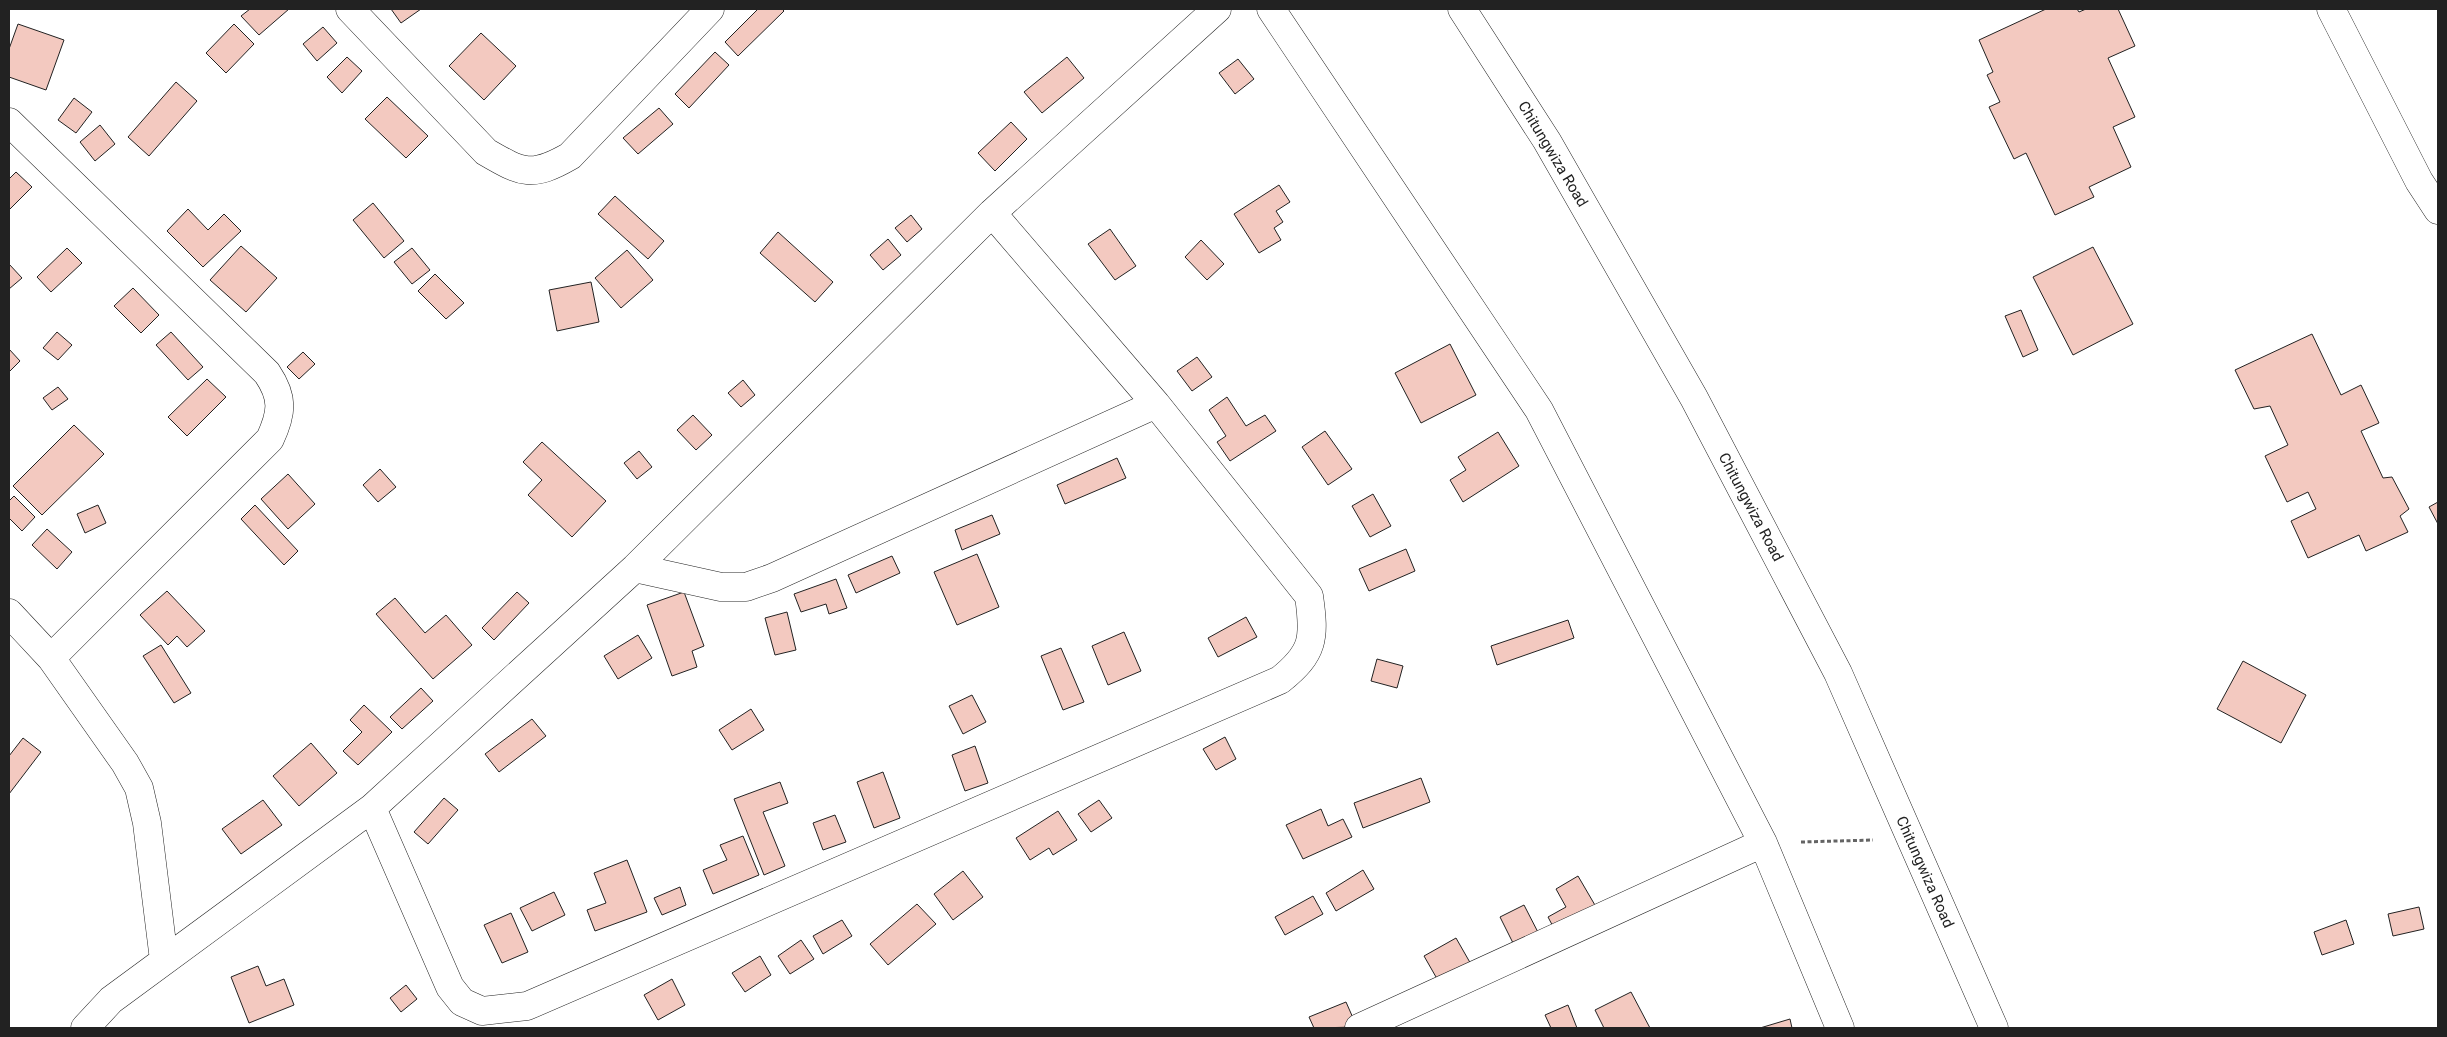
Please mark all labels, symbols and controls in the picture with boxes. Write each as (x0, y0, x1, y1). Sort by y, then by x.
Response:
street label: Chitungwiza Road (1514, 98, 1592, 210)
street label: Chitungwiza Road (1715, 450, 1787, 564)
street label: Chitungwiza Road (1892, 813, 1958, 931)

